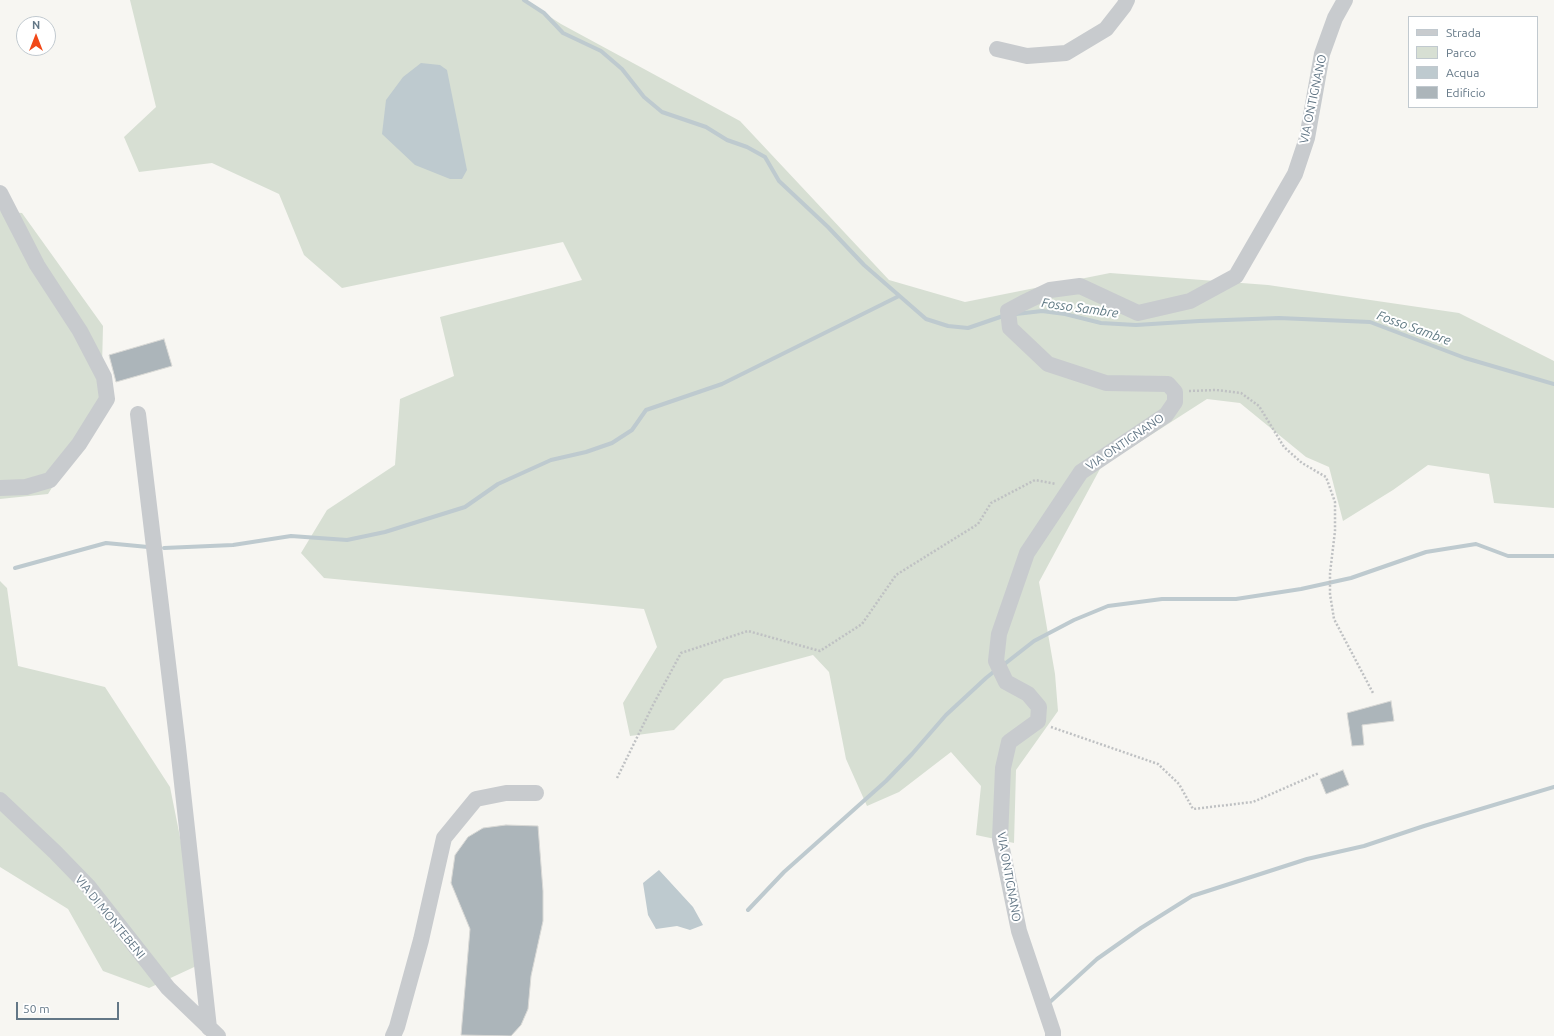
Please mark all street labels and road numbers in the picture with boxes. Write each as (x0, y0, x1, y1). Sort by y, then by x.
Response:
street label: VIA ONTIGNANO (1296, 53, 1330, 145)
street label: VIA ONTIGNANO (1083, 411, 1167, 473)
street label: VIA ONTIGNANO (994, 831, 1024, 923)
street label: VIA DI MONTEBENI (72, 872, 148, 962)

